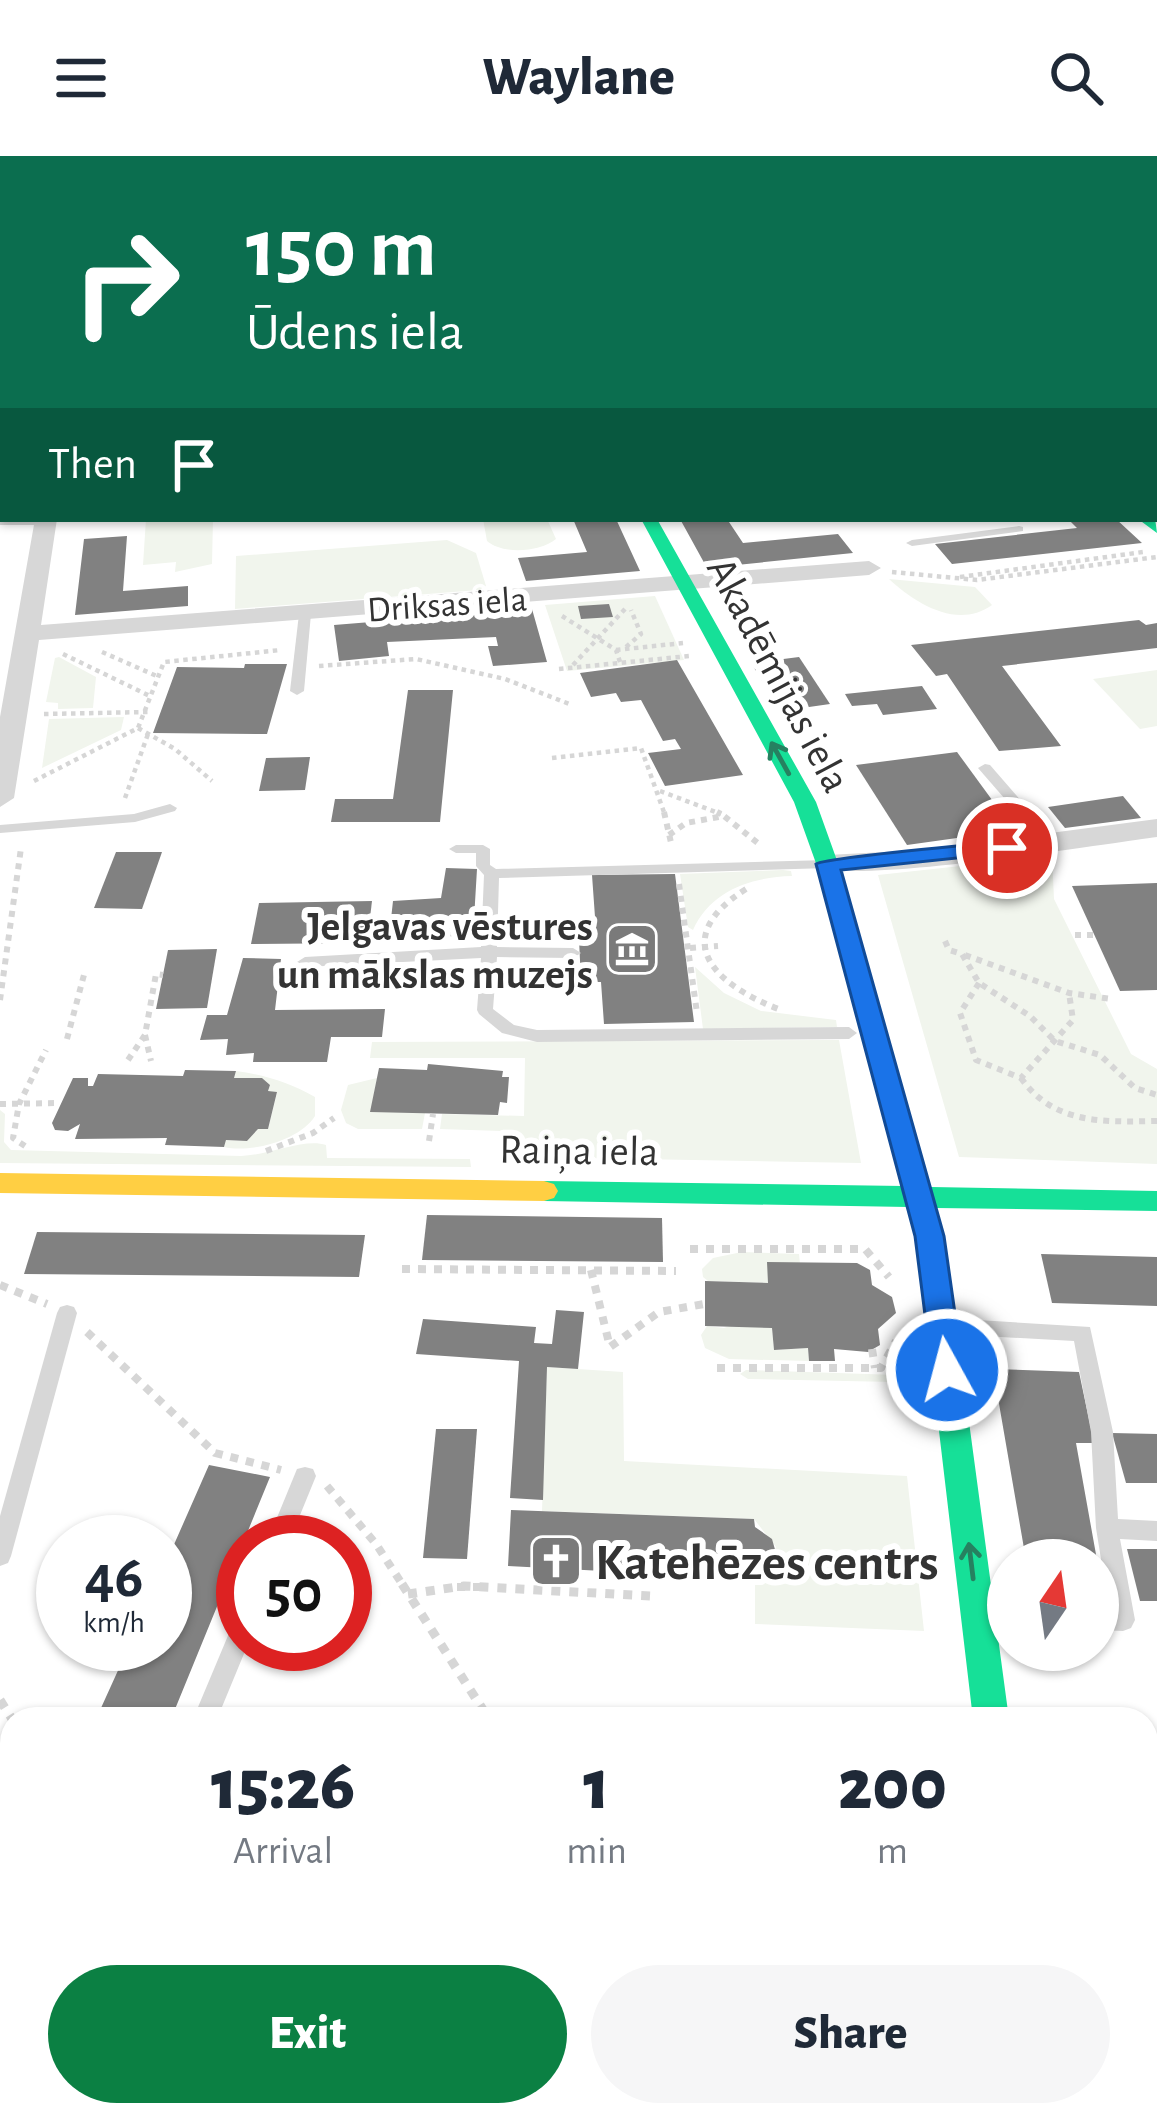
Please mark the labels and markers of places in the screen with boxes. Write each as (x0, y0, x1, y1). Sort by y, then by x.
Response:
pin (956, 797, 1058, 899)
place label: Jelgavas vēstures un mākslas muzejs (277, 906, 593, 996)
museum icon: Jelgavas vēstures un mākslas muzejs (604, 921, 660, 977)
church icon: Katehēzes centrs (528, 1533, 584, 1589)
place label: Katehēzes centrs (595, 1538, 939, 1589)

